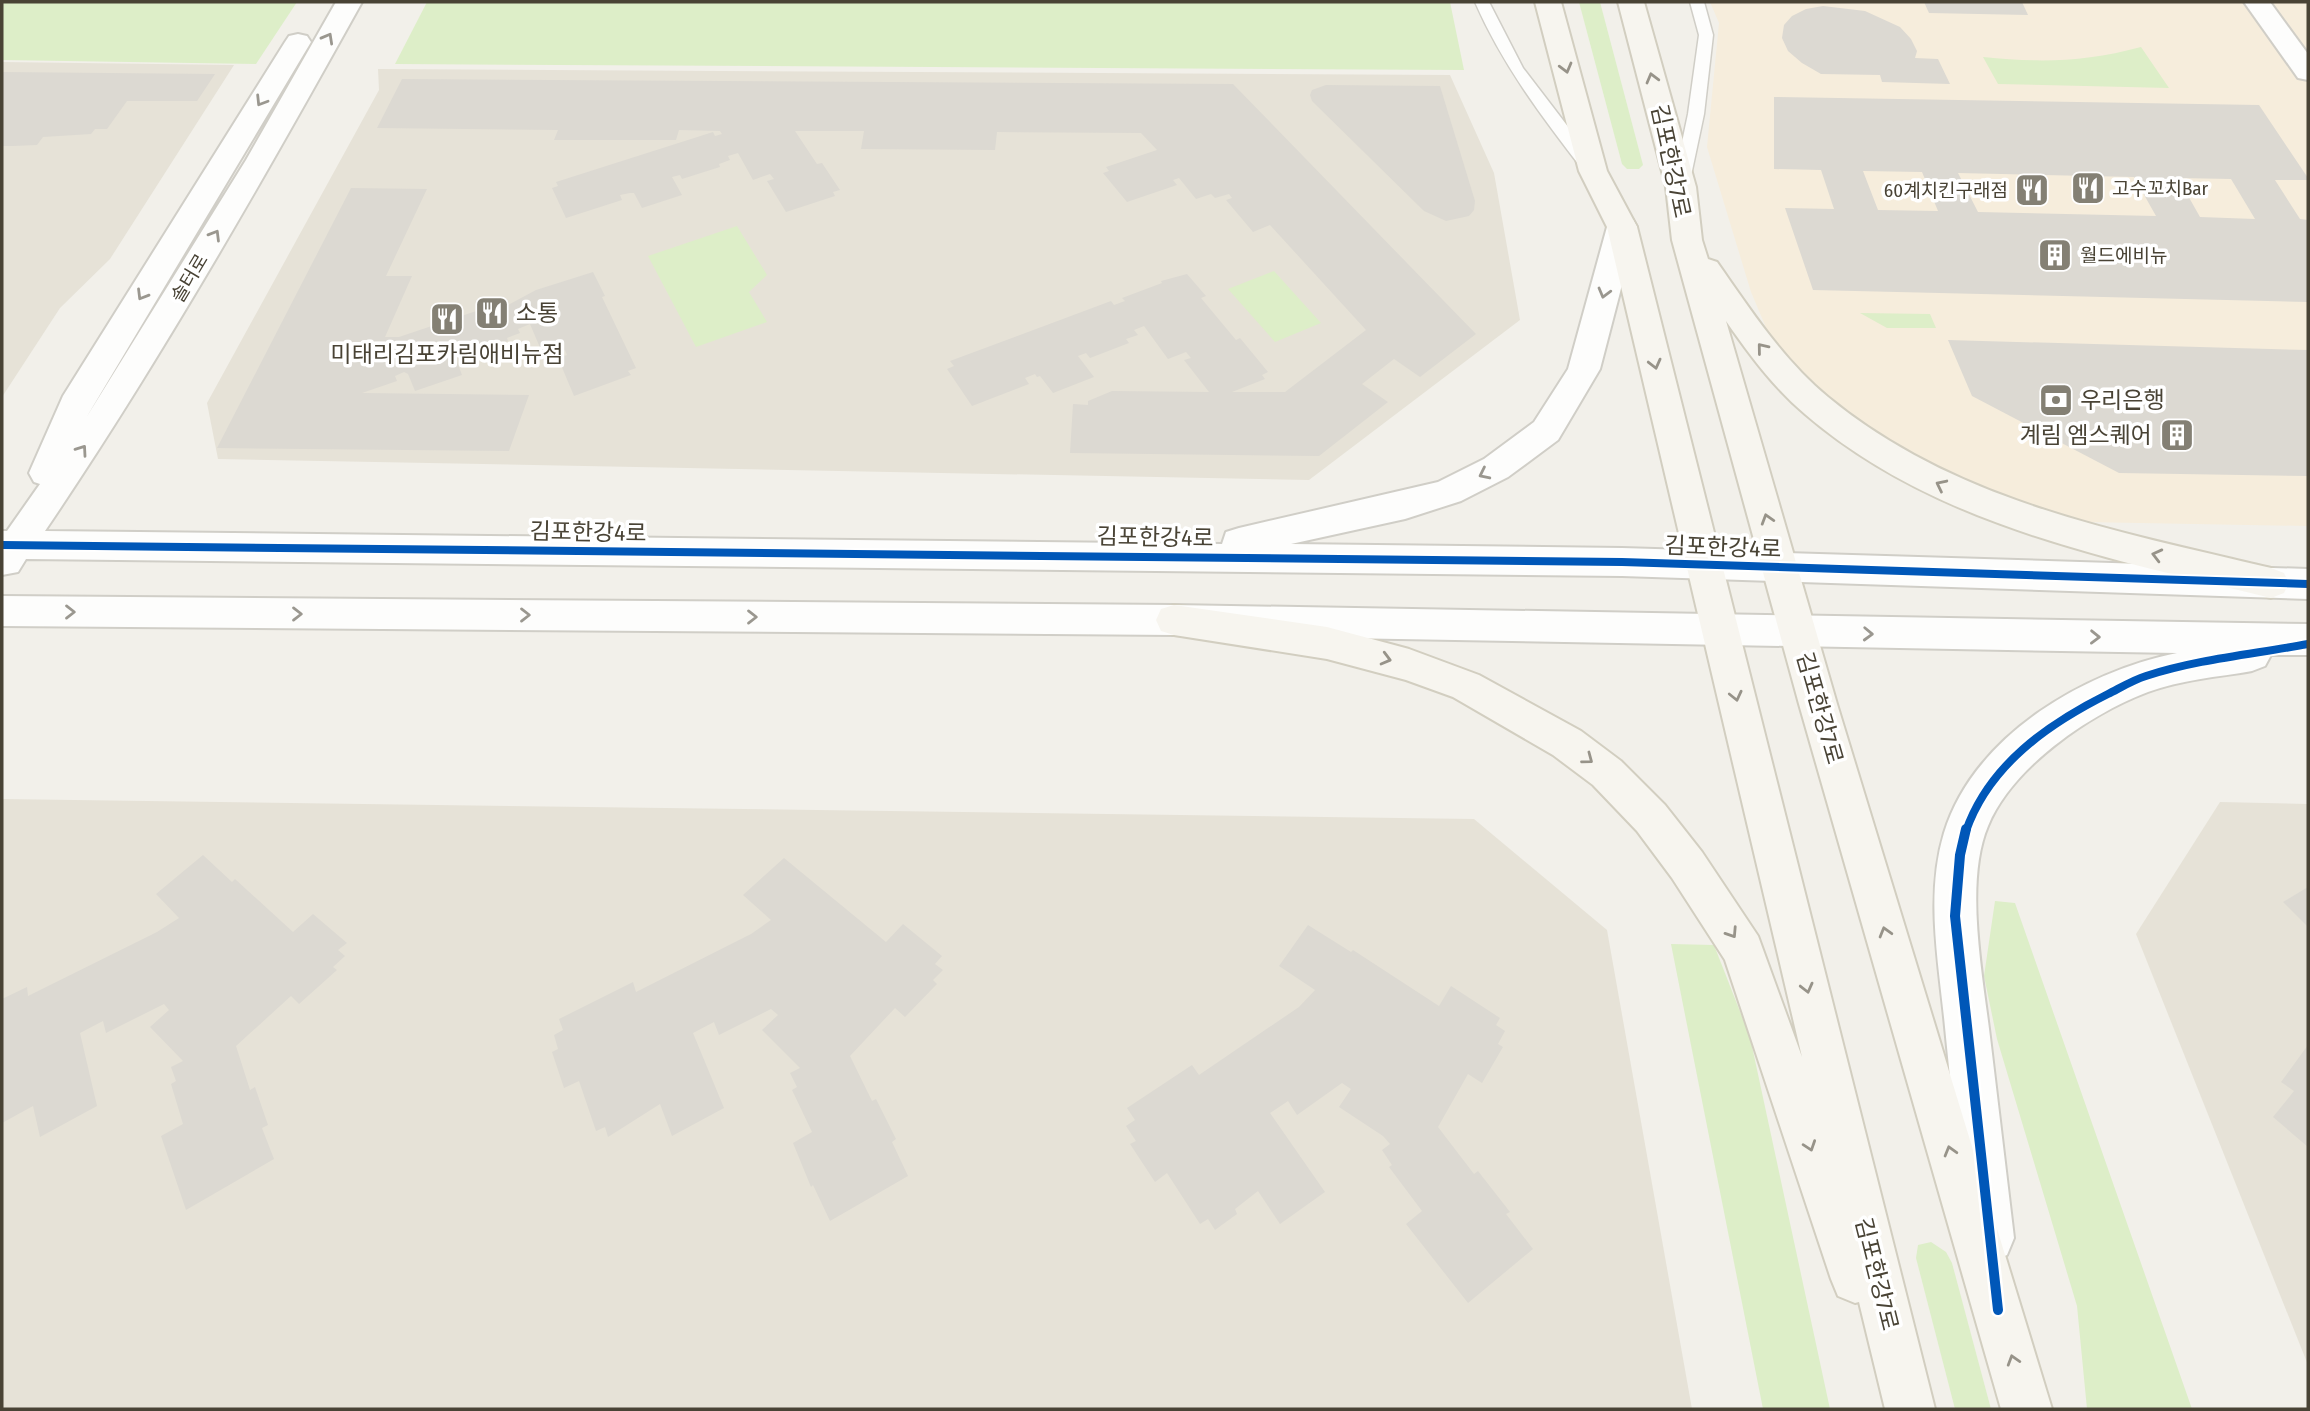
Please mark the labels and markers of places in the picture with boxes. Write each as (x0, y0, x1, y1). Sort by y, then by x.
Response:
restaurant icon: 고수꼬치Bar (2069, 169, 2107, 207)
restaurant icon: 60계치킨구래점 (2013, 171, 2051, 209)
place label: 고수꼬치Bar (2112, 177, 2209, 200)
place label: 60계치킨구래점 (1884, 179, 2008, 202)
building icon: 월드에비뉴 (2036, 236, 2074, 274)
place label: 월드에비뉴 (2080, 244, 2167, 267)
restaurant icon: 소통 (473, 294, 511, 332)
place label: 소통 (516, 299, 558, 327)
restaurant icon: 미태리김포카림애비뉴점 (428, 300, 466, 338)
place label: 미태리김포카림애비뉴점 (331, 340, 563, 368)
bank icon: 우리은행 (2037, 381, 2075, 419)
place label: 우리은행 (2080, 386, 2165, 414)
building icon: 계림 엠스퀘어 (2158, 416, 2196, 454)
place label: 계림 엠스퀘어 (2020, 421, 2152, 449)

